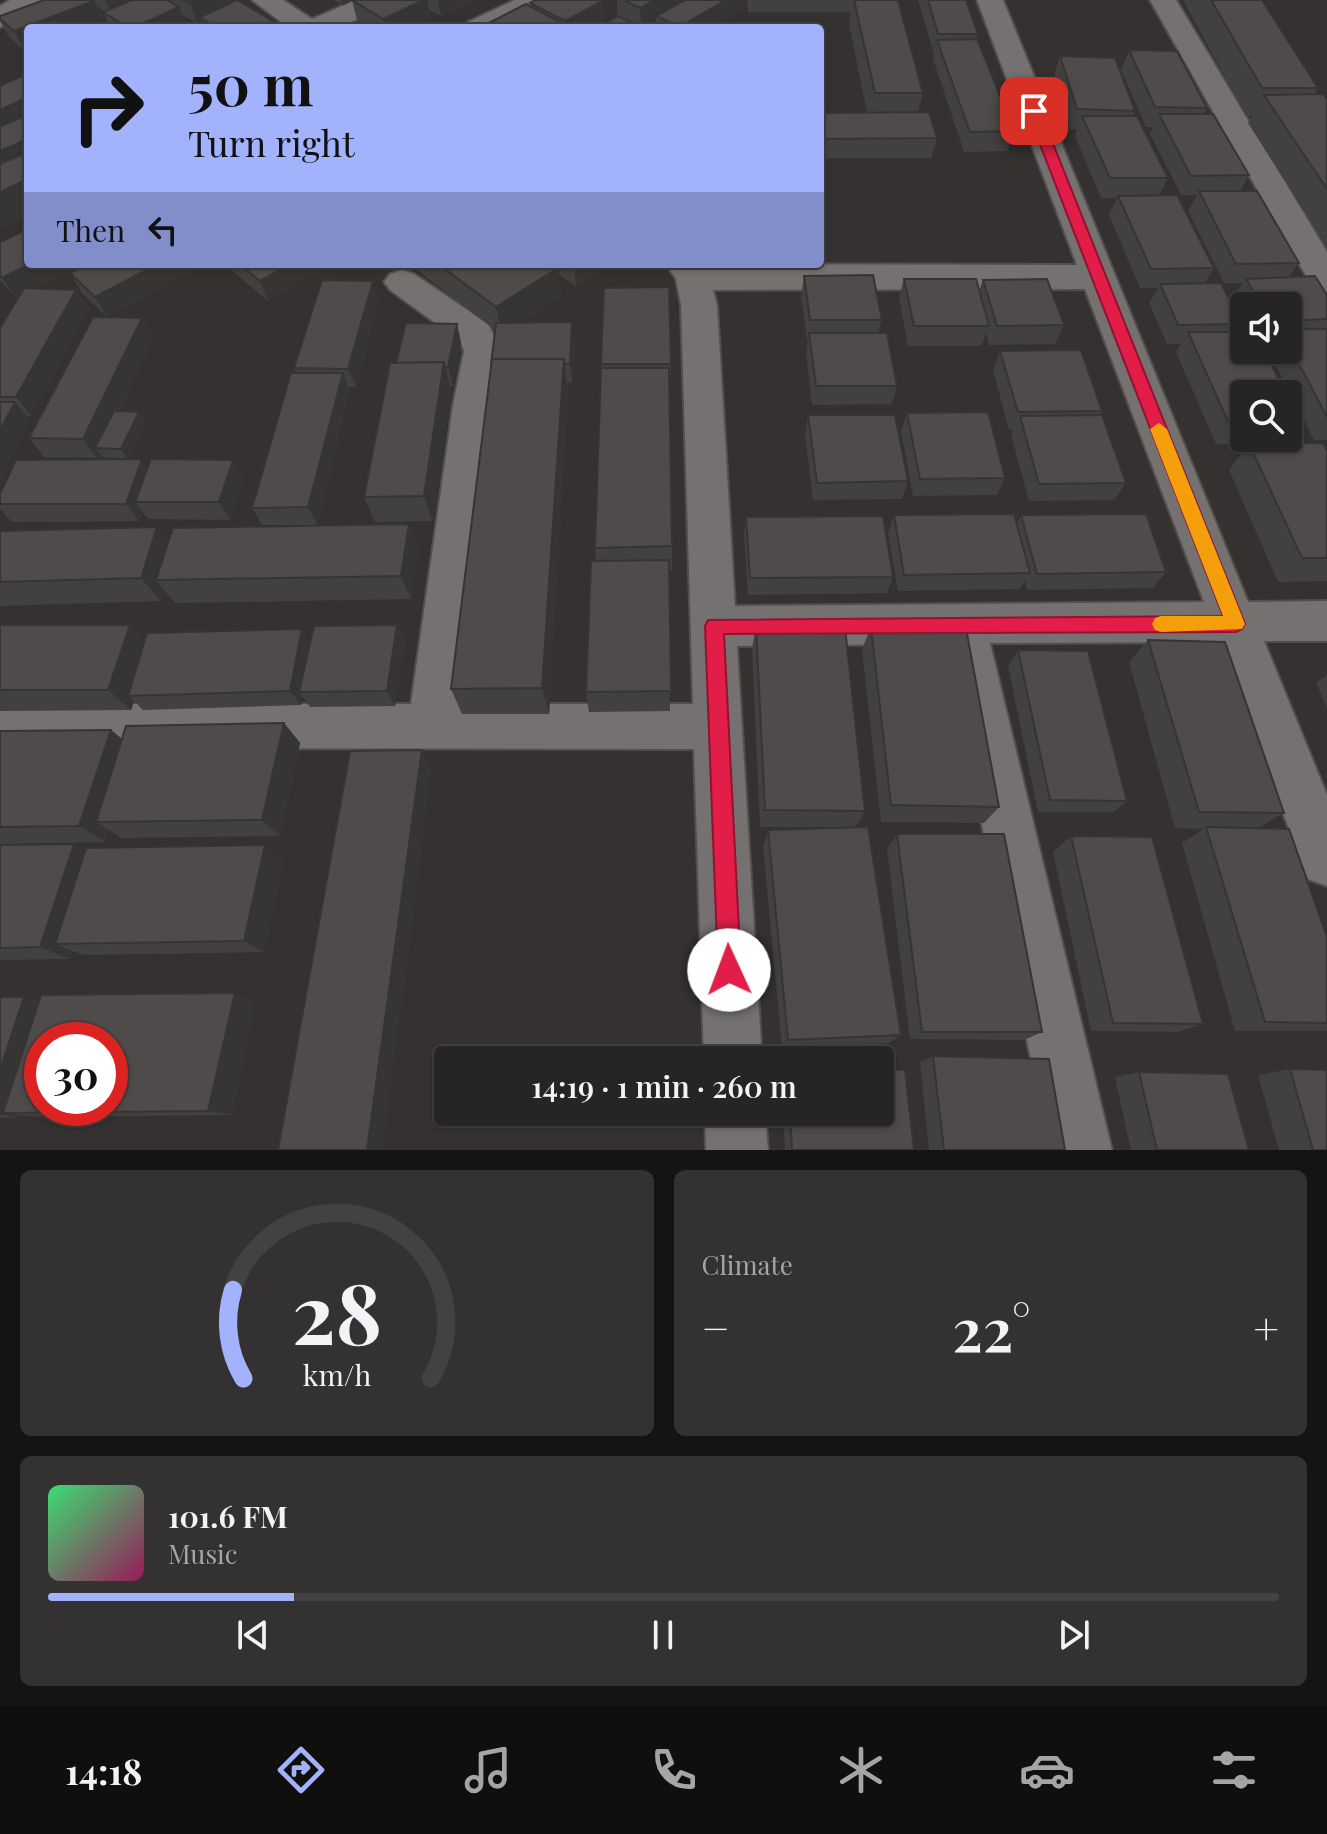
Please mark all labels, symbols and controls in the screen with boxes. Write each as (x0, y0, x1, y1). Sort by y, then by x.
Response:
text: 50 m (188, 46, 314, 121)
icon: right (56, 56, 160, 160)
pin (1000, 77, 1068, 145)
icon: arrive (1012, 89, 1056, 133)
text: Turn right (188, 118, 355, 166)
icon: left (141, 208, 185, 252)
text: Then (56, 210, 125, 250)
map controls (1230, 292, 1302, 452)
button: sound (1230, 292, 1302, 364)
button: search (1230, 380, 1302, 452)
position arrow (687, 928, 771, 1012)
speed limit sign: 30 (24, 1022, 128, 1126)
text: 14:19 · 1 min · 260 m (531, 1066, 797, 1106)
text: Climate (702, 1247, 793, 1282)
text: 28 (292, 1255, 382, 1366)
text: 22° (952, 1287, 1031, 1367)
text: − (702, 1297, 730, 1356)
text: + (1253, 1297, 1279, 1356)
text: km/h (302, 1355, 371, 1393)
text: 101.6 FM (168, 1496, 288, 1536)
text: Music (168, 1536, 237, 1571)
icon: previous (231, 1613, 275, 1657)
icon: pause (641, 1613, 685, 1657)
icon: next (1052, 1613, 1096, 1657)
icon: directions (273, 1742, 329, 1798)
icon: music (460, 1742, 516, 1798)
icon: phone (646, 1742, 702, 1798)
icon: climate (833, 1742, 889, 1798)
icon: car (1019, 1742, 1075, 1798)
icon: filters (1206, 1742, 1262, 1798)
text: 14:18 (65, 1746, 143, 1794)

